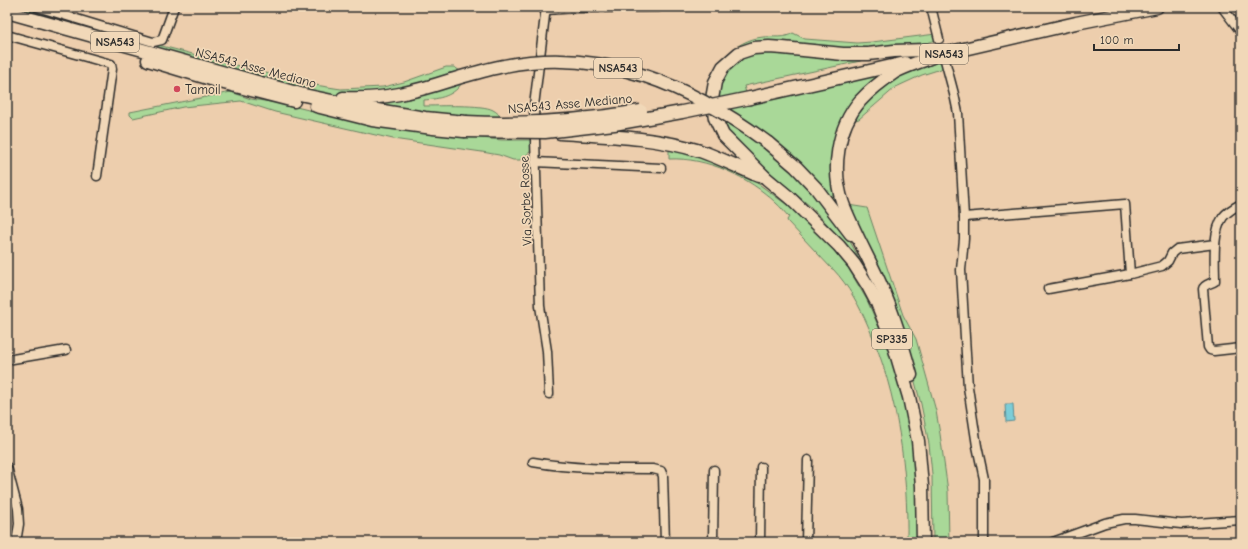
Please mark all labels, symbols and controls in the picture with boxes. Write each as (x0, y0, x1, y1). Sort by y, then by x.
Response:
scale bar (1094, 26, 1179, 52)
road number: NSA543 (91, 32, 139, 52)
text: 100 m (1100, 33, 1133, 47)
street label: NSA543 Asse Mediano (194, 44, 318, 91)
road number: NSA543 (920, 44, 968, 64)
road number: NSA543 (594, 58, 642, 78)
place label: Tamoil (185, 82, 221, 97)
marker: Tamoil (172, 84, 182, 94)
street label: NSA543 Asse Mediano (507, 91, 633, 116)
street label: Via Sorbe Rosse (516, 155, 535, 246)
road number: SP335 (872, 329, 912, 349)

